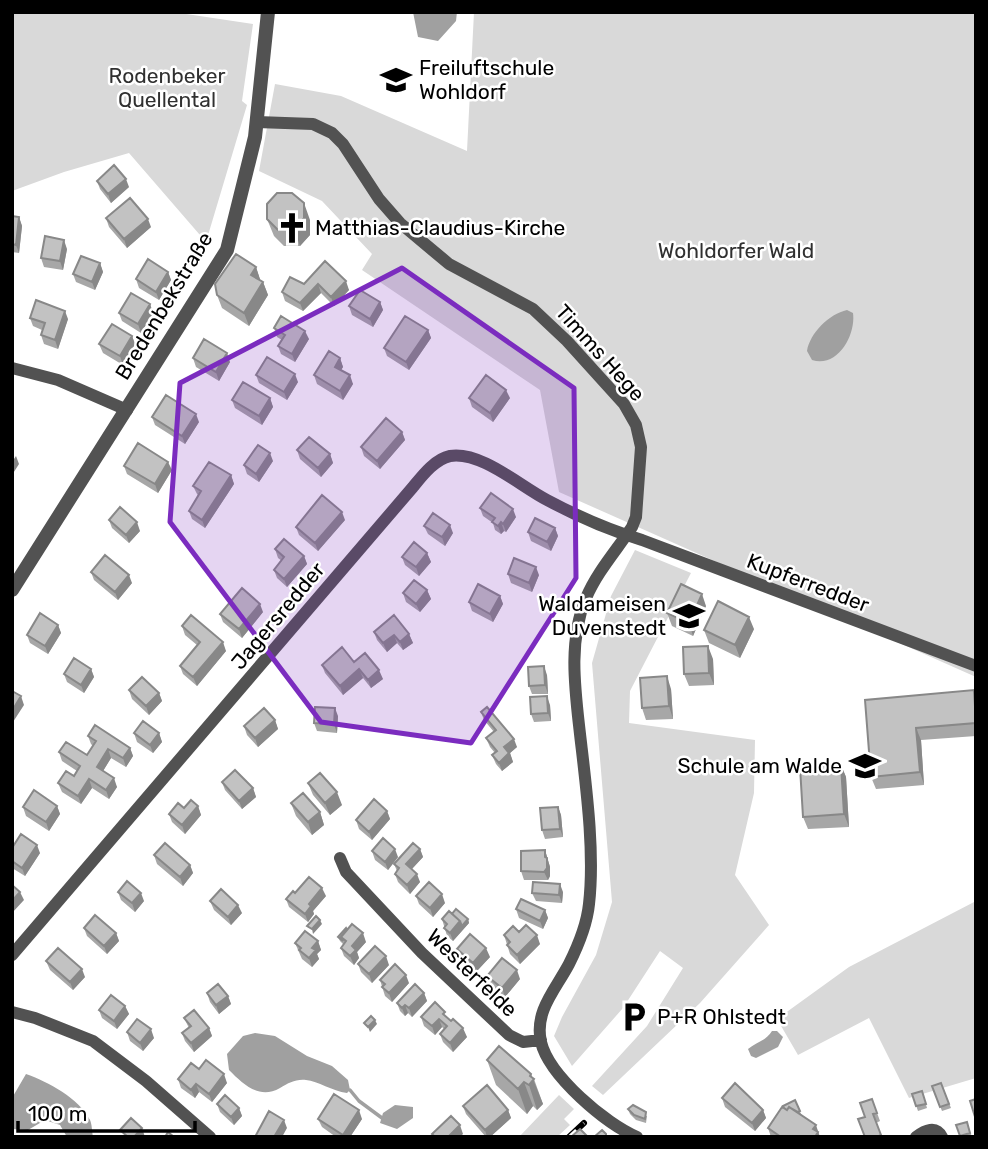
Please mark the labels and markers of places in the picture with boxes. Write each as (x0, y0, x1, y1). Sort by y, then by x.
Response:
place label: Freiluftschule Wohldorf (419, 55, 554, 104)
school or university icon: Freiluftschule Wohldorf (379, 63, 413, 97)
church icon: Matthias-Claudius-Kirche (275, 211, 309, 245)
place label: Matthias-Claudius-Kirche (315, 215, 565, 240)
place label: Waldameisen Duvenstedt (538, 591, 666, 640)
school or university icon: Waldameisen Duvenstedt (672, 599, 706, 633)
school or university icon: Schule am Walde (848, 749, 882, 783)
place label: Schule am Walde (678, 753, 842, 778)
parking icon: P+R Ohlstedt (617, 1000, 651, 1034)
place label: P+R Ohlstedt (657, 1004, 786, 1029)

